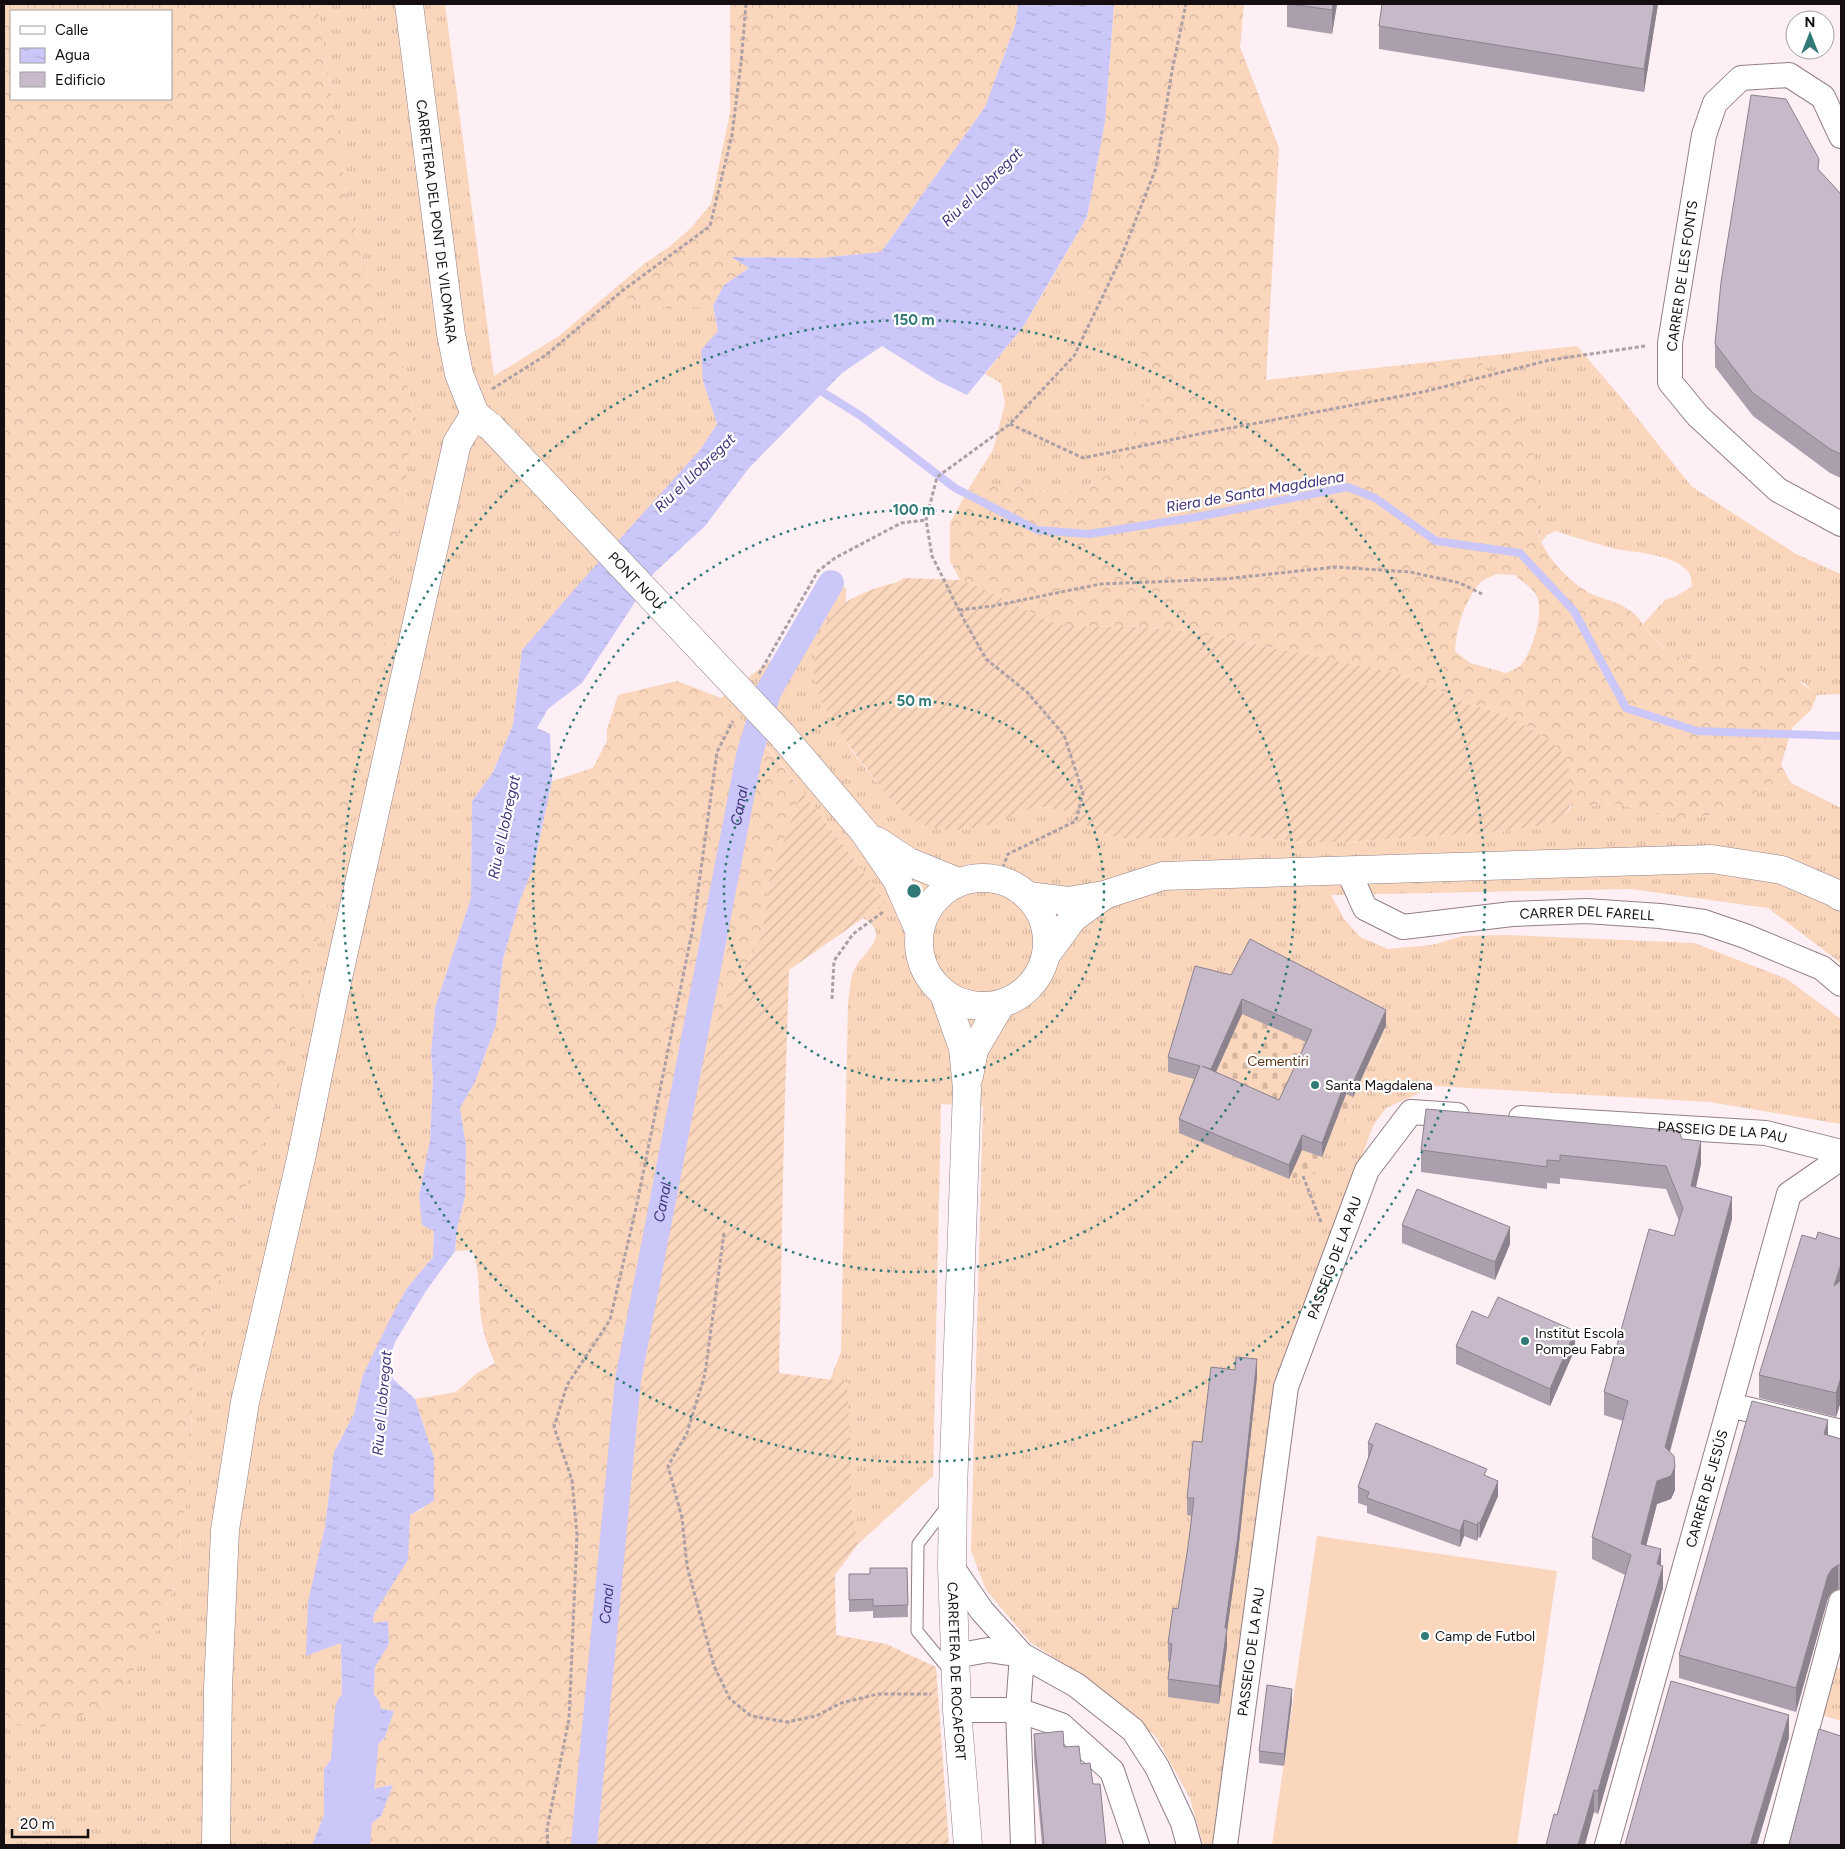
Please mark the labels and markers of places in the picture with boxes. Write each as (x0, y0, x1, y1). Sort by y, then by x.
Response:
centre of rings (905, 882, 923, 900)
place label: Santa Magdalena (1325, 1077, 1433, 1094)
marker: Santa Magdalena (1309, 1079, 1321, 1091)
place label: Institut Escola Pompeu Fabra (1535, 1325, 1625, 1358)
marker: Institut Escola Pompeu Fabra (1519, 1335, 1531, 1347)
place label: Camp de Futbol (1435, 1628, 1535, 1645)
marker: Camp de Futbol (1419, 1630, 1431, 1642)

